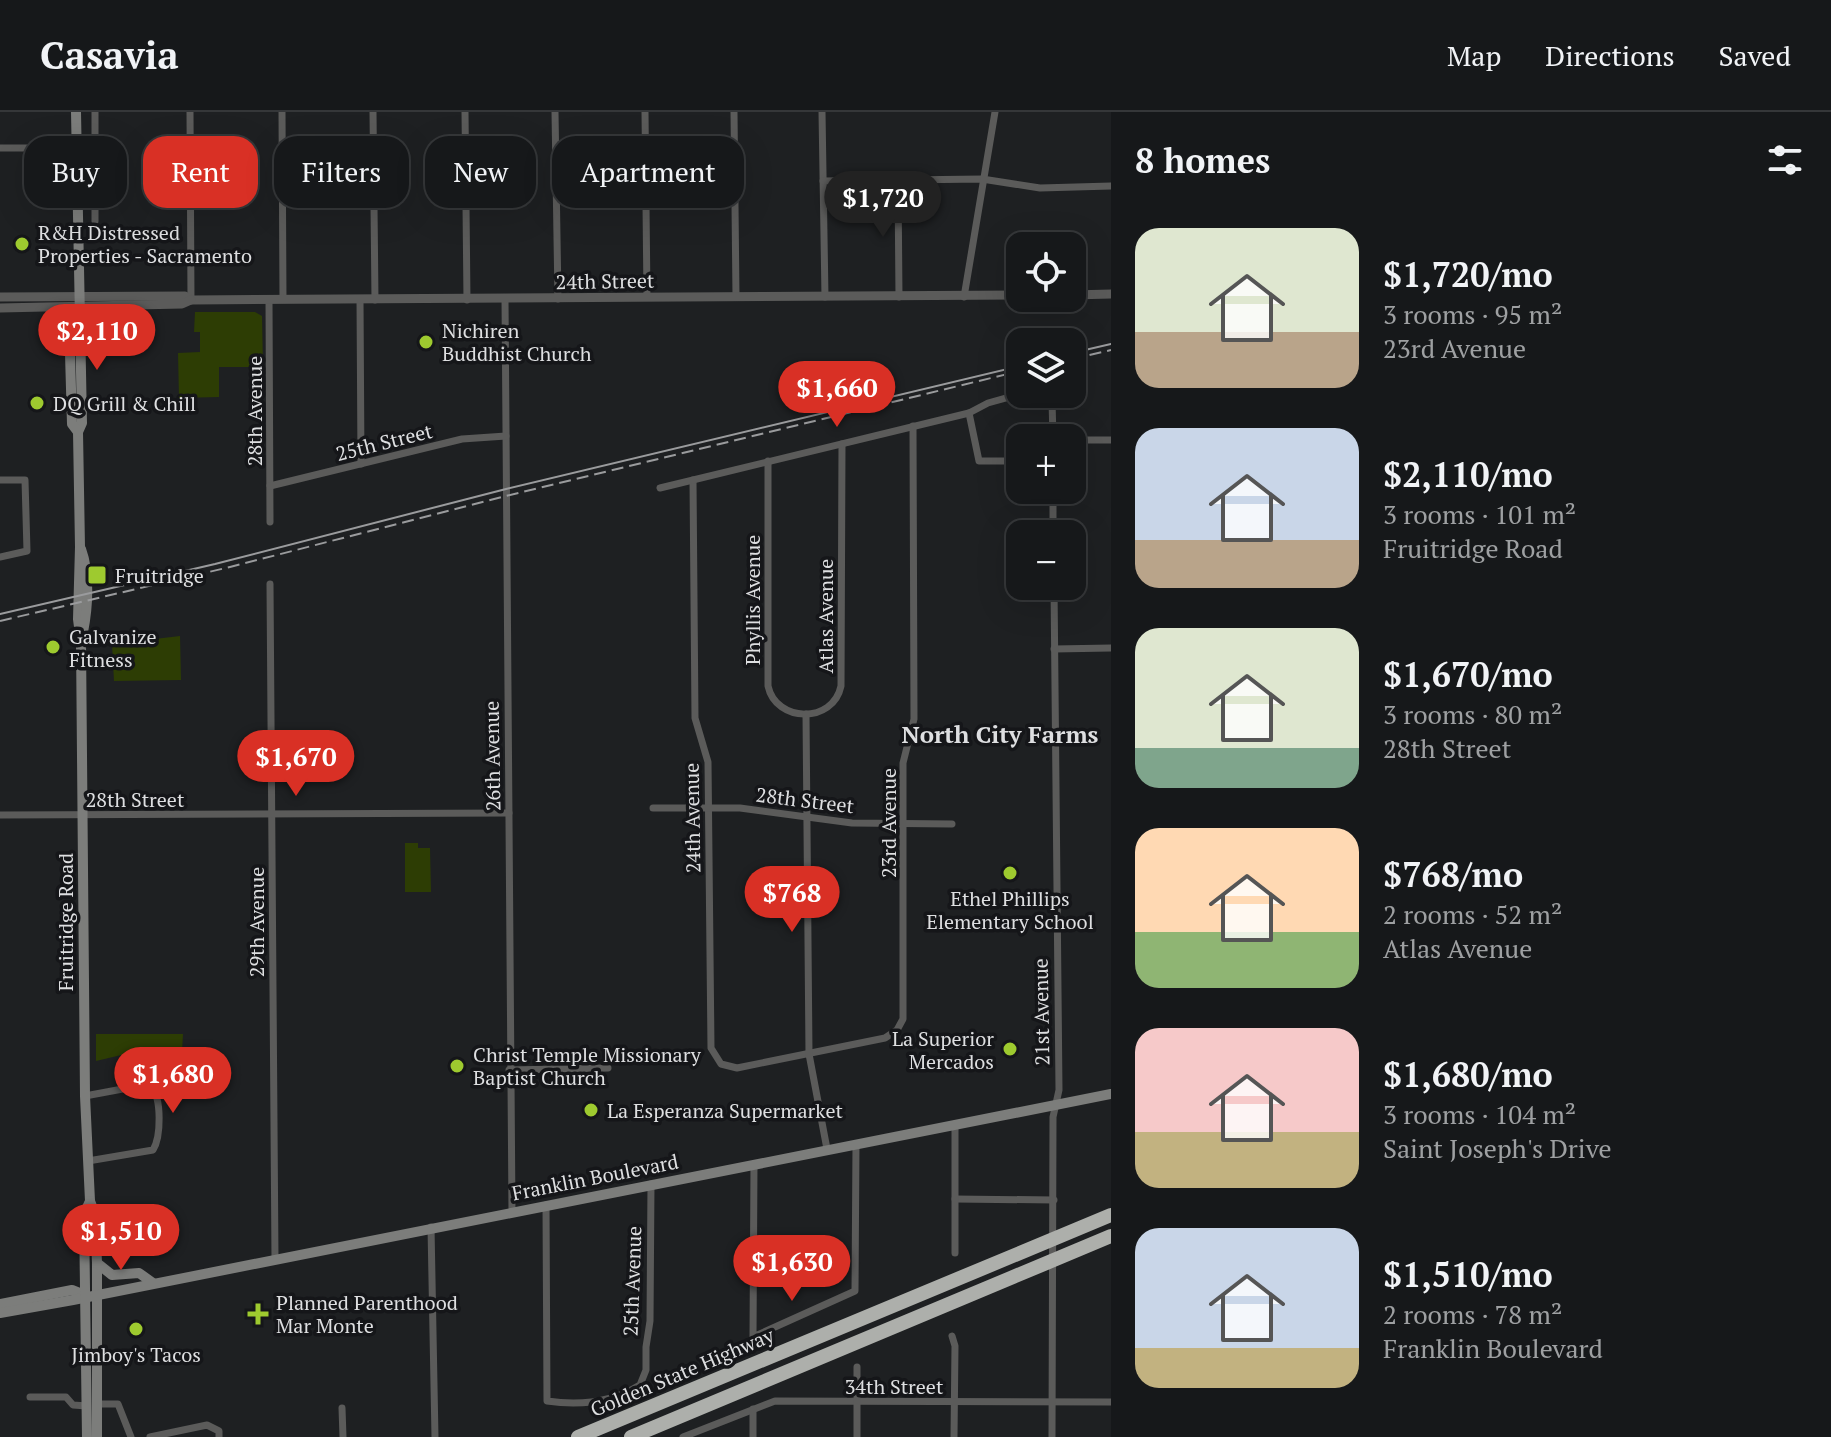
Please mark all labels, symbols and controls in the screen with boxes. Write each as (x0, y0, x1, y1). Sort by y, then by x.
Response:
text: Casavia (40, 30, 179, 80)
text: Map (1447, 37, 1501, 74)
text: Directions (1545, 37, 1675, 74)
text: Saved (1719, 37, 1791, 74)
chip: Buy (24, 136, 127, 208)
chip: Rent (143, 136, 258, 208)
chip: Filters (274, 136, 409, 208)
chip: New (425, 136, 536, 208)
chip: Apartment (552, 136, 744, 208)
text: 8 homes (1135, 138, 1270, 183)
icon: filters (1763, 138, 1807, 182)
pin: $1,720 (818, 171, 948, 239)
text: $1,720 (842, 180, 924, 214)
place label: R&H Distressed Properties - Sacramento (38, 219, 252, 269)
map controls (1006, 232, 1086, 600)
button: locate (1006, 232, 1086, 312)
marker: R&H Distressed Properties - Sacramento (13, 235, 31, 253)
text: $1,720/mo (1383, 252, 1553, 297)
icon: home (1199, 260, 1295, 356)
street label: 24th Street (555, 267, 655, 295)
text: 3 rooms · 95 m² (1383, 297, 1562, 331)
pin: $2,110 (32, 304, 162, 372)
text: $2,110 (56, 313, 138, 347)
place label: Nichiren Buddhist Church (442, 317, 592, 367)
button: layers (1006, 328, 1086, 408)
text: 23rd Avenue (1383, 331, 1526, 365)
marker: Nichiren Buddhist Church (417, 333, 435, 351)
street label: 28th Avenue (241, 356, 268, 466)
pin: $1,660 (772, 361, 902, 429)
text: $1,660 (796, 370, 878, 404)
place label: DQ Grill & Chill (53, 390, 196, 417)
marker: DQ Grill & Chill (28, 394, 46, 412)
street label: 25th Street (333, 417, 436, 467)
button: + (1006, 424, 1086, 504)
text: $2,110/mo (1383, 452, 1553, 497)
icon: home (1199, 460, 1295, 556)
text: 3 rooms · 101 m² (1383, 497, 1576, 531)
button: − (1006, 520, 1086, 600)
text: Fruitridge Road (1383, 531, 1563, 565)
street label: Phyllis Avenue (739, 535, 766, 665)
street label: Atlas Avenue (812, 559, 839, 673)
place label: Fruitridge (115, 562, 204, 589)
marker: Fruitridge (86, 564, 108, 586)
place label: Galvanize Fitness (69, 623, 157, 673)
marker: Galvanize Fitness (44, 638, 62, 656)
text: $1,670/mo (1383, 652, 1553, 697)
icon: home (1199, 660, 1295, 756)
text: 3 rooms · 80 m² (1383, 697, 1562, 731)
street label: 26th Avenue (478, 701, 506, 811)
district label: North City Farms (902, 718, 1099, 750)
pin: $1,670 (231, 730, 361, 798)
text: 28th Street (1383, 731, 1511, 765)
text: $1,670 (255, 739, 337, 773)
street label: 24th Avenue (678, 763, 706, 873)
street label: 23rd Avenue (875, 768, 902, 878)
street label: 28th Street (754, 781, 856, 819)
street label: 28th Street (86, 786, 185, 813)
text: $768/mo (1383, 852, 1523, 897)
street label: Fruitridge Road (52, 853, 79, 991)
icon: home (1199, 860, 1295, 956)
marker: Ethel Phillips Elementary School (1001, 864, 1019, 882)
pin: $768 (745, 866, 839, 934)
street label: 29th Avenue (243, 867, 270, 977)
text: $768 (763, 875, 821, 909)
place label: Ethel Phillips Elementary School (926, 885, 1094, 935)
text: 2 rooms · 52 m² (1383, 897, 1562, 931)
text: Atlas Avenue (1383, 931, 1532, 965)
street label: 21st Avenue (1027, 958, 1055, 1066)
place label: La Superior Mercados (892, 1025, 994, 1075)
marker: La Superior Mercados (1001, 1040, 1019, 1058)
place label: Christ Temple Missionary Baptist Church (473, 1041, 702, 1091)
pin: $1,680 (108, 1047, 238, 1115)
text: $1,680/mo (1383, 1052, 1553, 1097)
text: $1,680 (132, 1056, 214, 1090)
marker: Christ Temple Missionary Baptist Church (448, 1057, 466, 1075)
icon: home (1199, 1060, 1295, 1156)
place label: La Esperanza Supermarket (607, 1097, 843, 1124)
text: 3 rooms · 104 m² (1383, 1097, 1576, 1131)
marker: La Esperanza Supermarket (582, 1101, 600, 1119)
text: Saint Joseph's Drive (1383, 1131, 1611, 1165)
street label: Franklin Boulevard (509, 1148, 681, 1206)
pin: $1,510 (56, 1204, 186, 1272)
text: $1,510 (80, 1213, 162, 1247)
street label: 25th Avenue (617, 1225, 647, 1337)
pin: $1,630 (727, 1235, 857, 1303)
text: $1,630 (751, 1244, 833, 1278)
text: $1,510/mo (1383, 1252, 1553, 1297)
icon: home (1199, 1260, 1295, 1356)
place label: Planned Parenthood Mar Monte (276, 1289, 458, 1339)
text: 2 rooms · 78 m² (1383, 1297, 1562, 1331)
marker: Planned Parenthood Mar Monte (247, 1303, 269, 1325)
marker: Jimboy's Tacos (127, 1320, 145, 1338)
street label: Golden State Highway (586, 1321, 779, 1423)
text: Franklin Boulevard (1383, 1331, 1603, 1365)
place label: Jimboy's Tacos (71, 1341, 201, 1368)
street label: 34th Street (845, 1373, 944, 1400)

